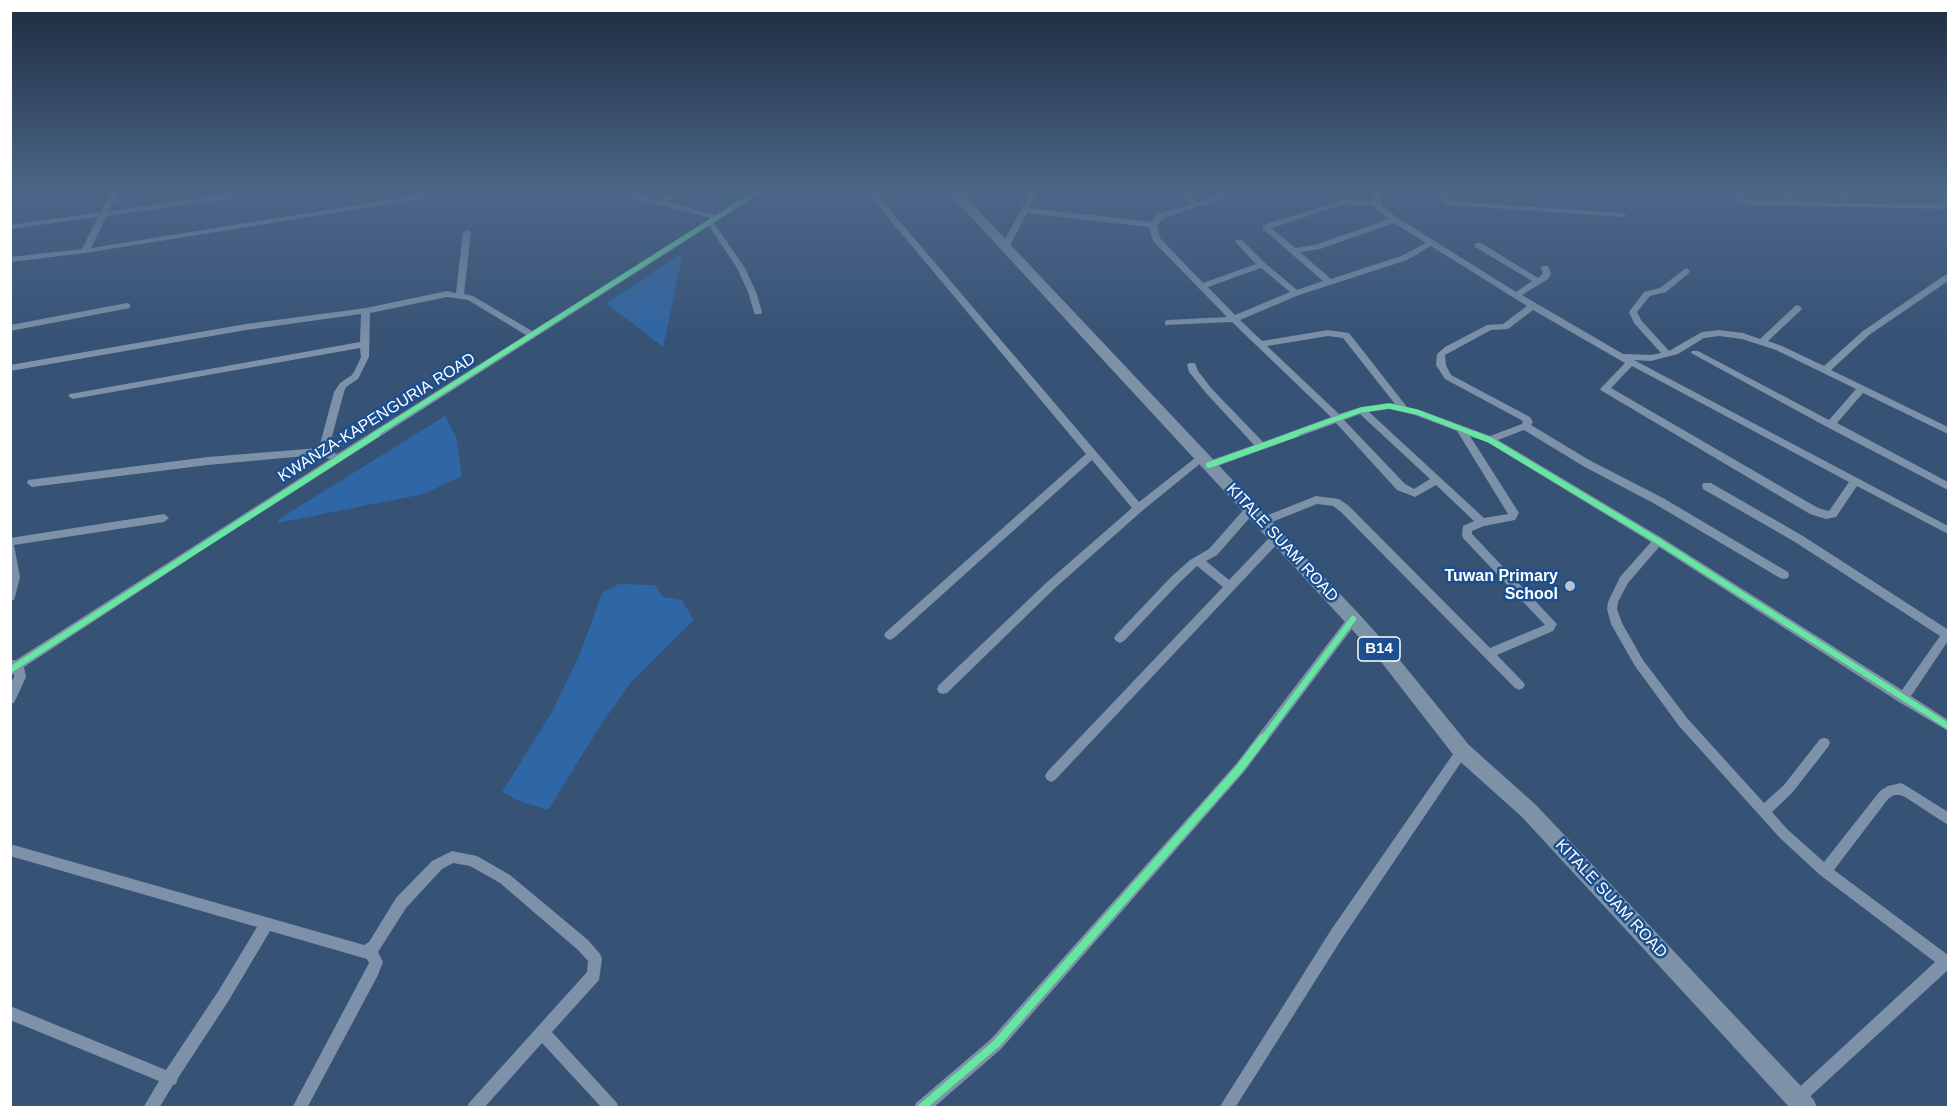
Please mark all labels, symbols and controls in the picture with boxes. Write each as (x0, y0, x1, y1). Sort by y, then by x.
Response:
street label: KWANZA-KAPENGURIA ROAD (275, 349, 479, 487)
street label: KITALE SUAM ROAD (1222, 480, 1342, 606)
place label: Tuwan Primary School (1444, 567, 1558, 605)
marker: Tuwan Primary School (1563, 579, 1577, 593)
road number: B14 (1358, 637, 1400, 661)
street label: KITALE SUAM ROAD (1551, 836, 1671, 962)

